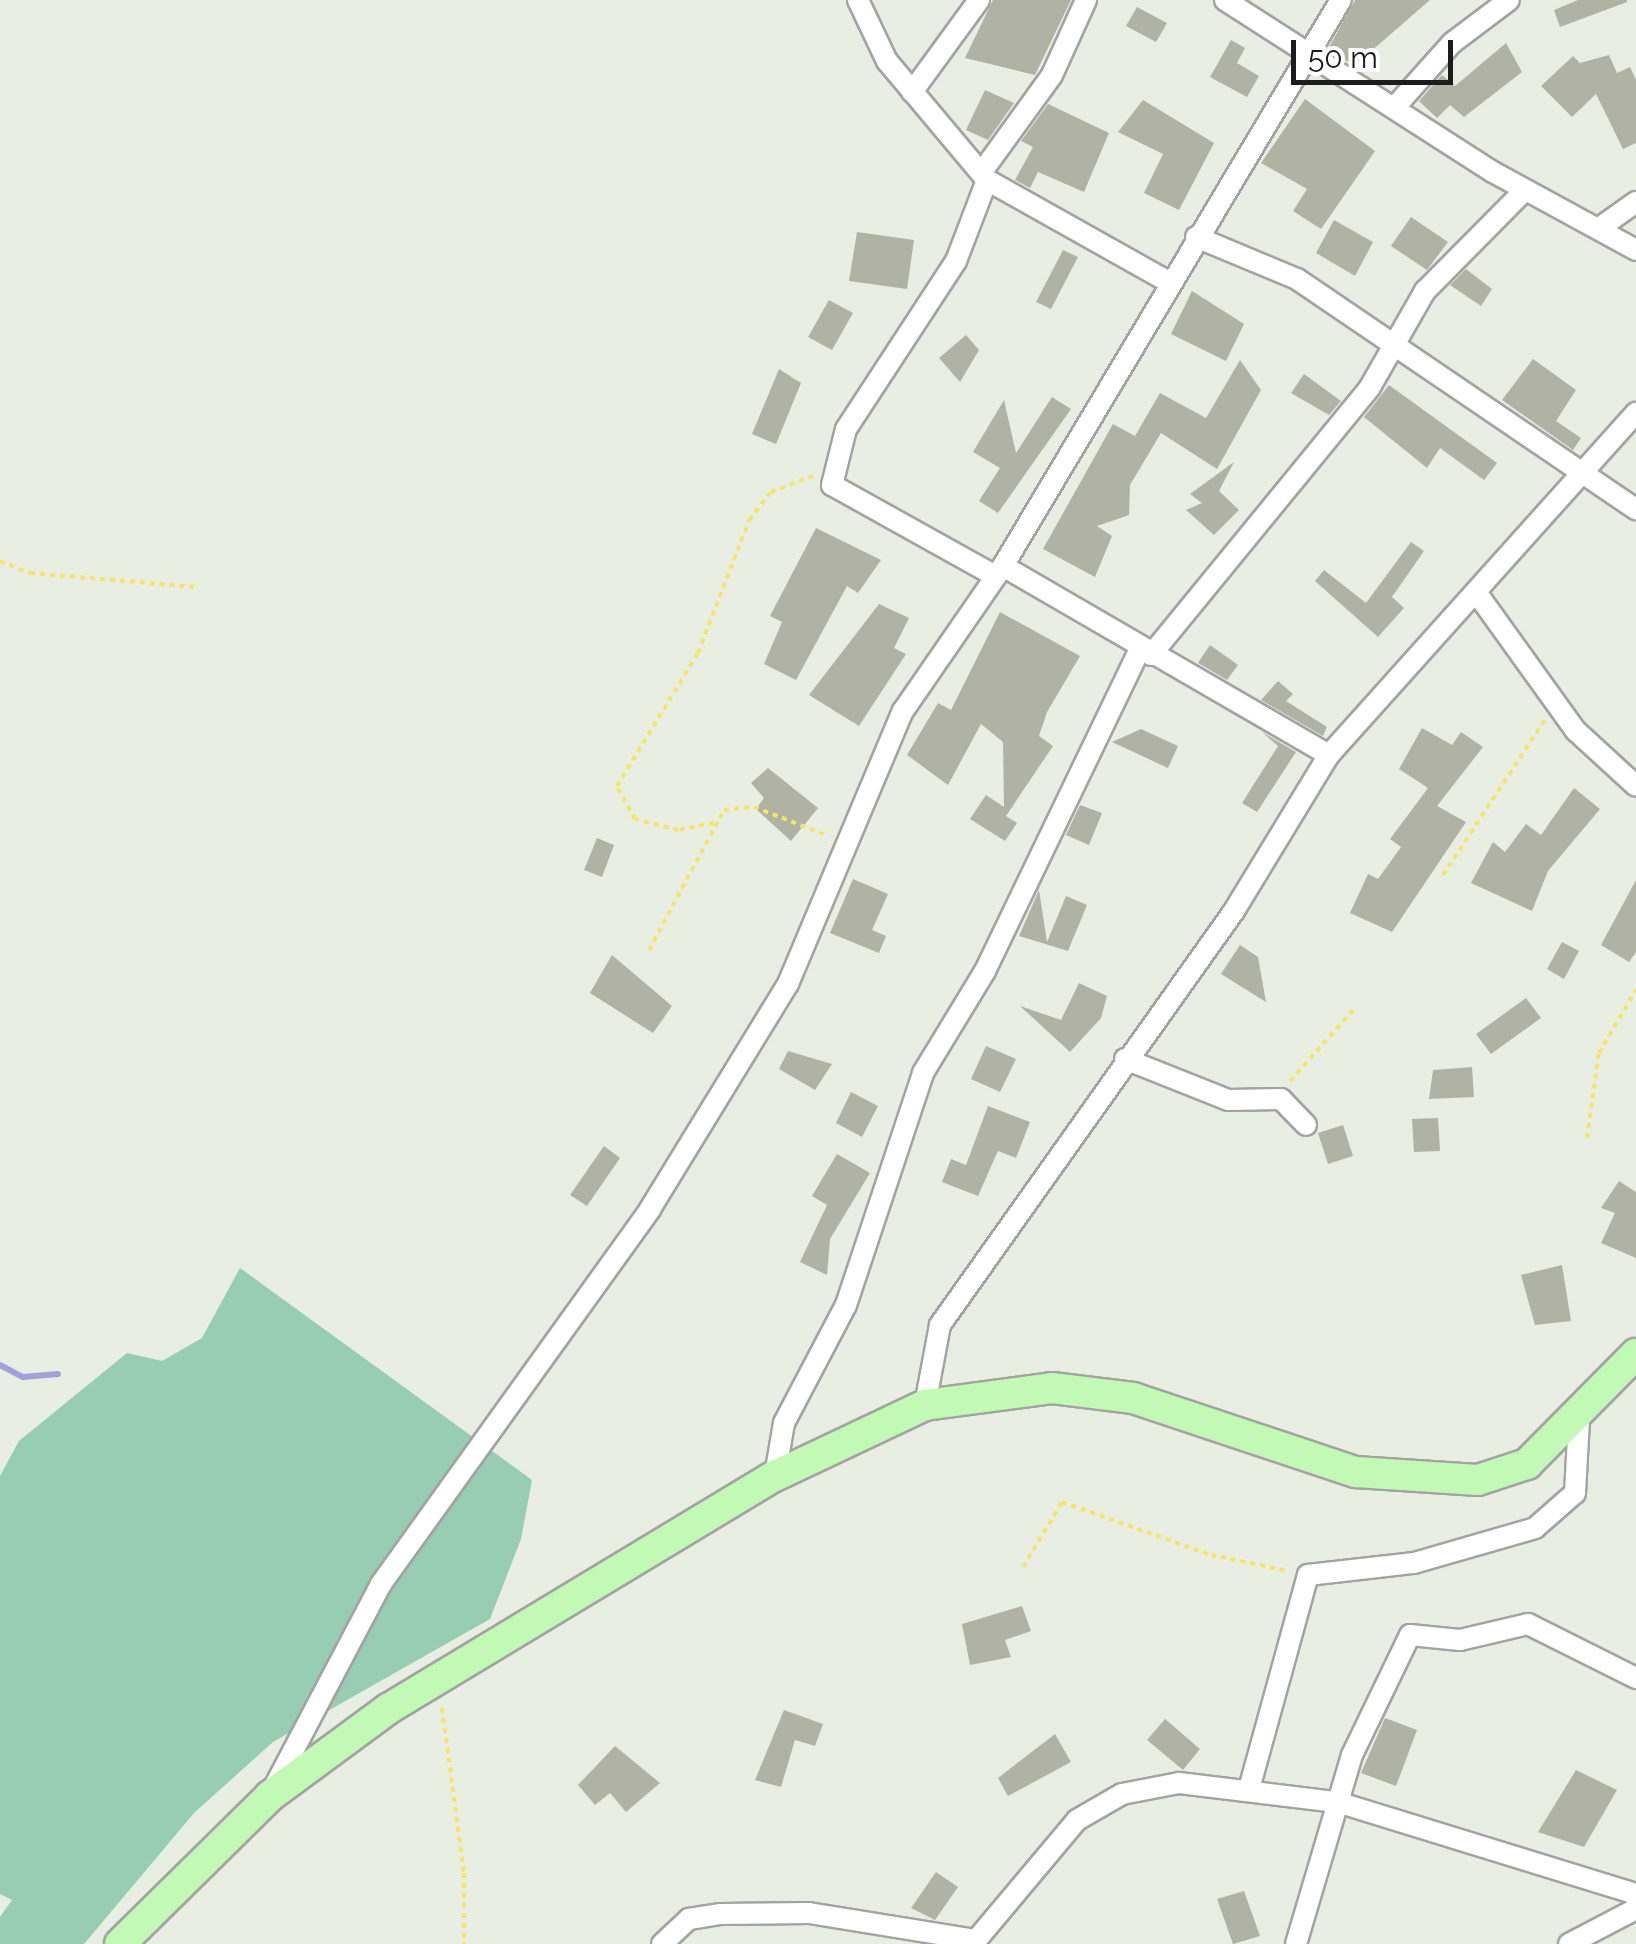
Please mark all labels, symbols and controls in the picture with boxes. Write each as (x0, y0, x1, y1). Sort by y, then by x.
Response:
scale bar (1296, 20, 1458, 82)
text: 50 m (1308, 40, 1378, 75)

